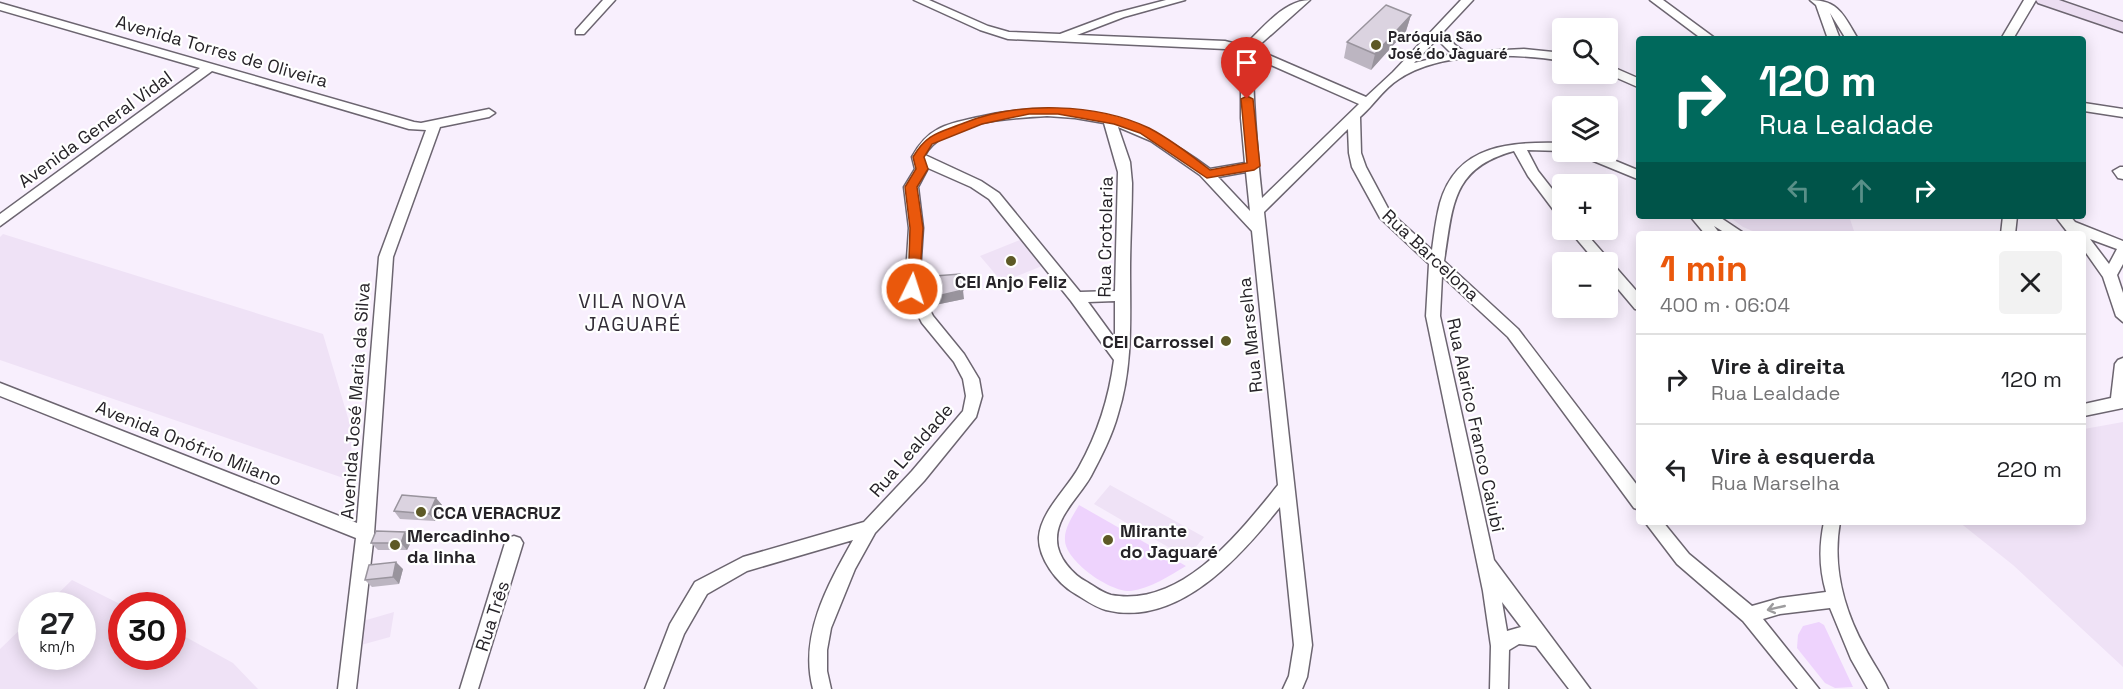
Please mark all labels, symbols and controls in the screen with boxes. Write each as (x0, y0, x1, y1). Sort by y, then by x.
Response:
street label: Avenida Torres de Oliveira (113, 10, 331, 92)
map controls (1552, 18, 1618, 318)
button: search (1552, 18, 1618, 84)
place label: Paróquia São José do Jaguaré (1388, 27, 1508, 63)
pin (1221, 37, 1272, 99)
marker: Paróquia São José do Jaguaré (1369, 38, 1383, 52)
icon: arrive (1230, 46, 1263, 79)
text: 120 m (1759, 55, 1877, 108)
icon: right (1660, 60, 1738, 138)
street label: Avenida General Vidal (13, 65, 177, 193)
button: layers (1552, 96, 1618, 162)
text: Rua Lealdade (1759, 107, 1934, 142)
button: + (1552, 174, 1618, 240)
icon: left (1782, 174, 1815, 207)
icon: ahead (1845, 174, 1878, 207)
icon: right (1908, 174, 1941, 207)
street label: Rua Crotolaria (1092, 176, 1118, 298)
street label: Rua Barcelona (1378, 204, 1484, 306)
text: 1 min (1660, 246, 1748, 292)
button: close (1999, 251, 2062, 314)
button: − (1552, 252, 1618, 318)
marker: CEI Anjo Feliz (1004, 254, 1018, 268)
position arrow (880, 257, 944, 321)
place label: CEI Anjo Feliz (955, 270, 1067, 293)
street label: Rua Marselha (1233, 276, 1267, 394)
street label: Avenida José Maria da Silva (335, 282, 375, 520)
district label: VILA NOVA JAGUARÉ (578, 288, 688, 337)
text: 400 m · 06:04 (1660, 292, 1790, 318)
street label: Rua Alarico Franco Caiubi (1442, 316, 1510, 534)
place label: CEI Carrossel (1102, 330, 1214, 353)
marker: CEI Carrossel (1219, 334, 1233, 348)
text: Vire à direita (1711, 352, 1845, 380)
icon: right (1660, 363, 1693, 396)
text: 120 m (2001, 365, 2062, 393)
text: Rua Lealdade (1711, 380, 1840, 406)
street label: Avenida Onófrio Milano (93, 395, 285, 491)
street label: Rua Lealdade (864, 398, 958, 502)
text: Vire à esquerda (1711, 442, 1875, 470)
icon: left (1660, 453, 1693, 486)
text: 220 m (1997, 455, 2062, 483)
text: Rua Marselha (1711, 470, 1840, 496)
place label: CCA VERACRUZ (433, 501, 561, 524)
marker: CCA VERACRUZ (414, 505, 428, 519)
place label: Mirante do Jaguaré (1120, 519, 1218, 563)
place label: Mercadinho da linha (407, 524, 510, 568)
marker: Mirante do Jaguaré (1101, 533, 1115, 547)
marker: Mercadinho da linha (388, 538, 402, 552)
street label: Rua Três (470, 578, 514, 654)
speed limit sign: 30 (108, 592, 186, 670)
one-way arrow (1767, 603, 1787, 614)
text: 27 (40, 604, 74, 643)
text: km/h (39, 637, 75, 656)

